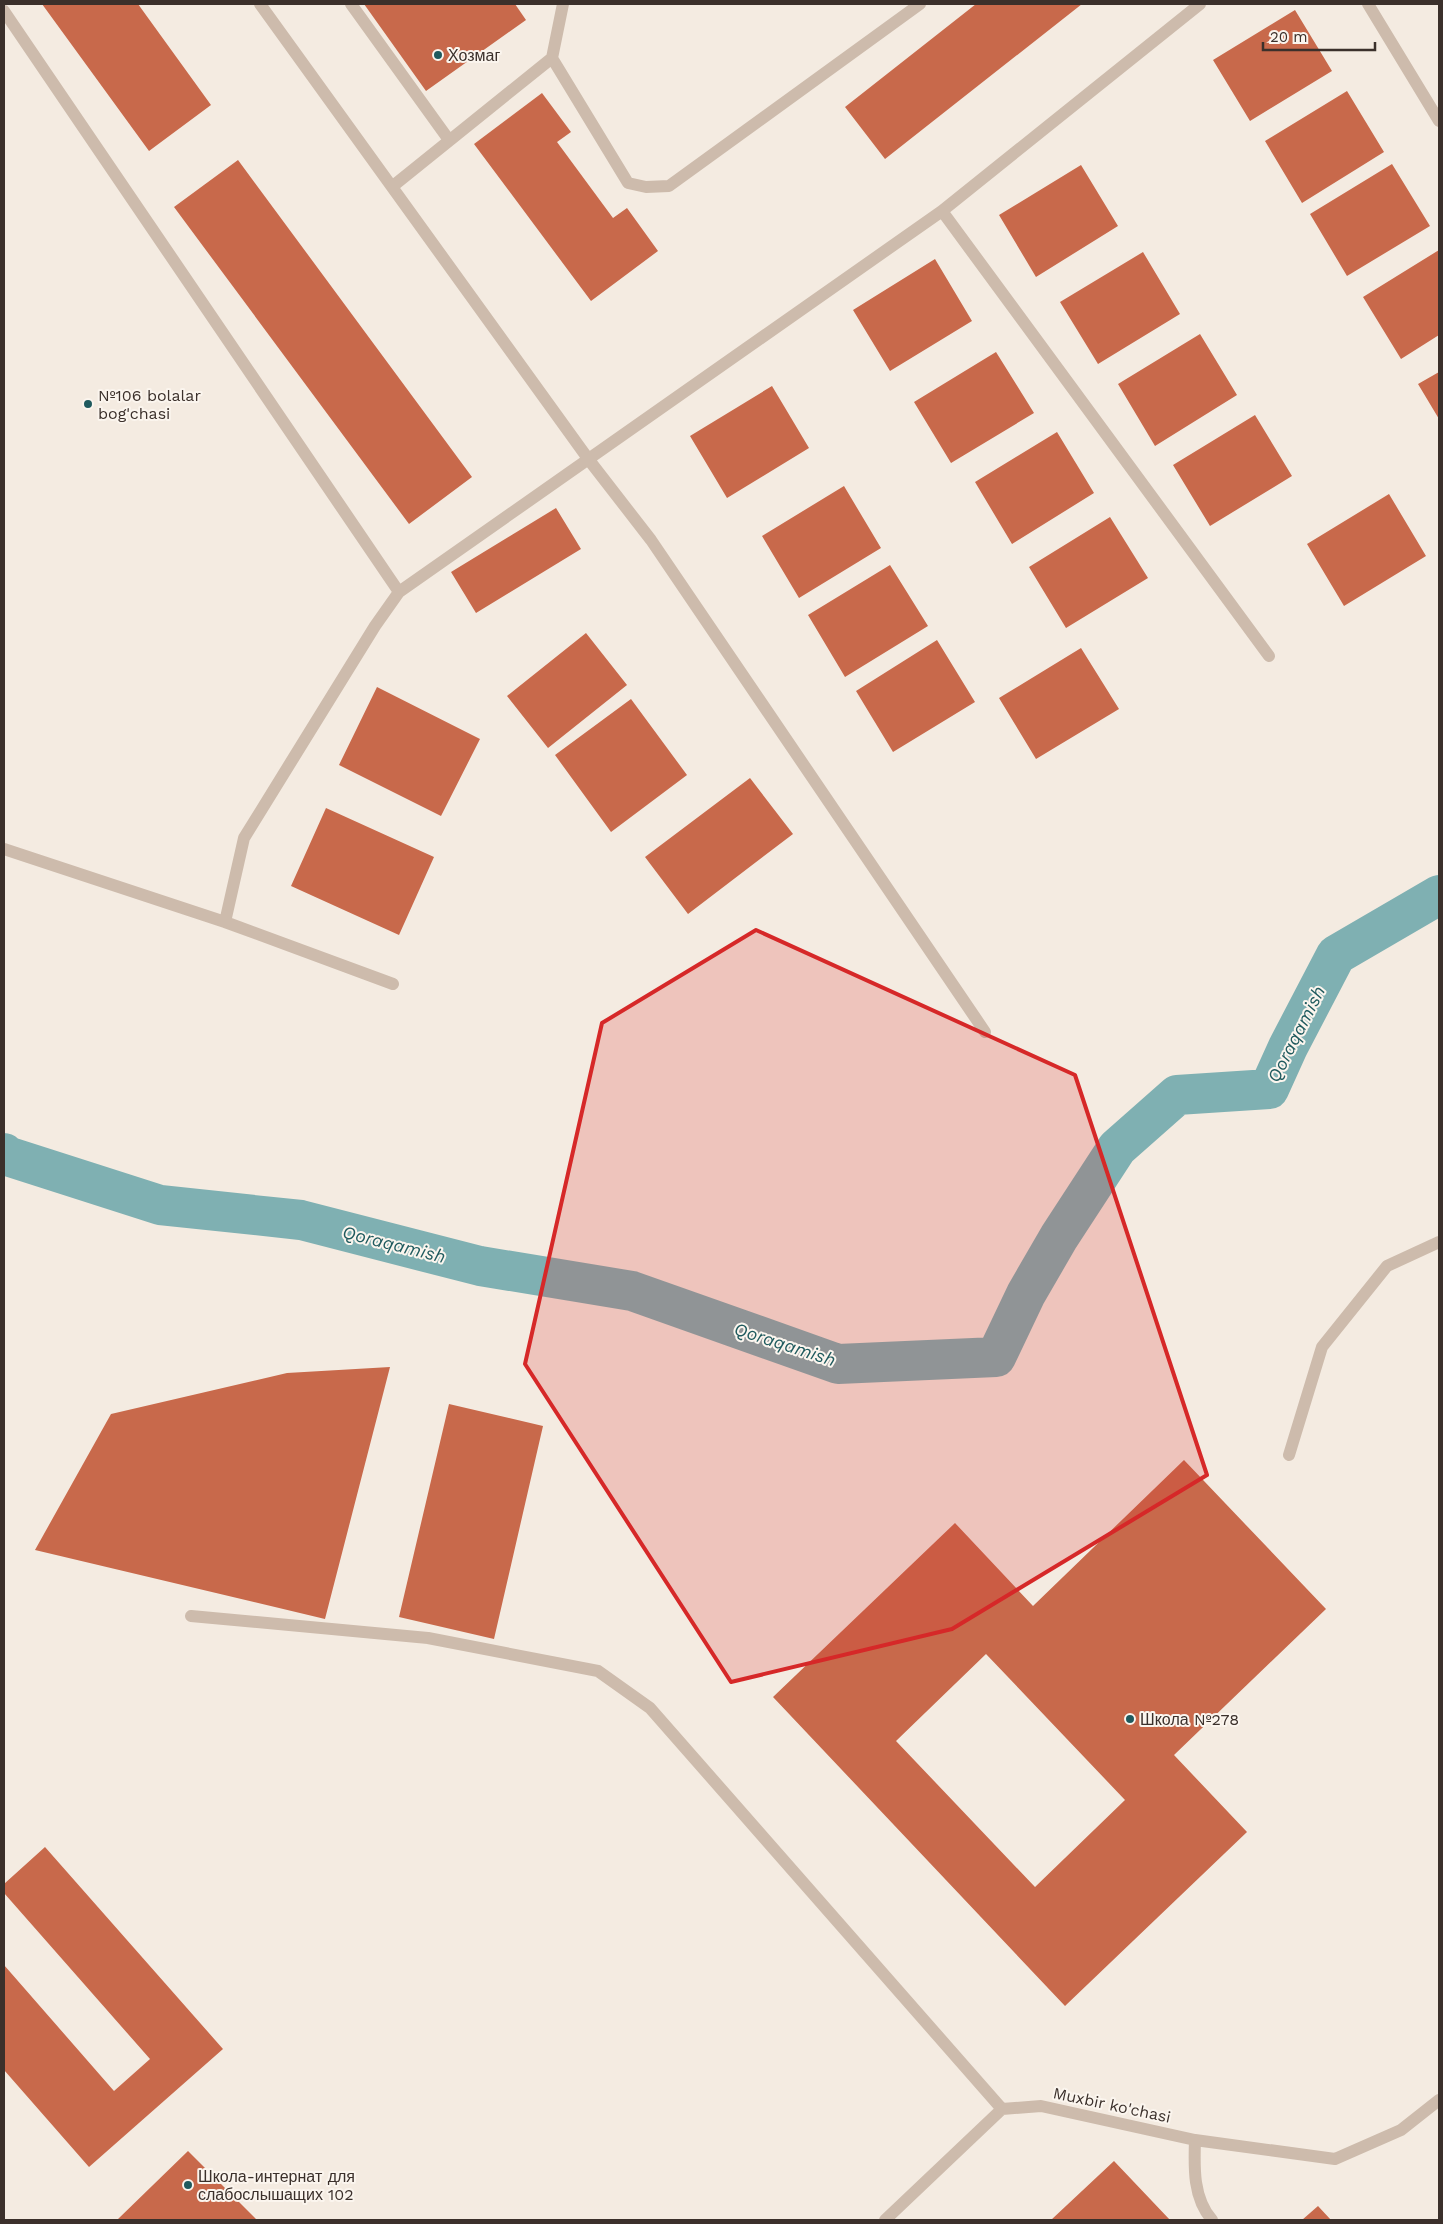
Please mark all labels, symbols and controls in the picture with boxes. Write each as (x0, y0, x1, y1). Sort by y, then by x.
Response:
scale bar (1263, 20, 1376, 52)
text: 20 m (1270, 28, 1308, 46)
place label: Хозмаг (448, 46, 500, 65)
marker: Хозмаг (432, 49, 444, 61)
place label: №106 bolalar bog'chasi (98, 386, 201, 423)
marker: №106 bolalar bog'chasi (82, 398, 94, 410)
water label: Qoraqamish (1263, 982, 1329, 1086)
water label: Qoraqamish (340, 1221, 448, 1267)
water label: Qoraqamish (732, 1318, 838, 1370)
place label: Школа №278 (1140, 1710, 1239, 1729)
marker: Школа №278 (1124, 1713, 1136, 1725)
street label: Muxbir ko'chasi (1051, 2083, 1173, 2127)
place label: Школа-интернат для слабослышащих 102 (198, 2167, 355, 2204)
marker: Школа-интернат для слабослышащих 102 (182, 2179, 194, 2191)

